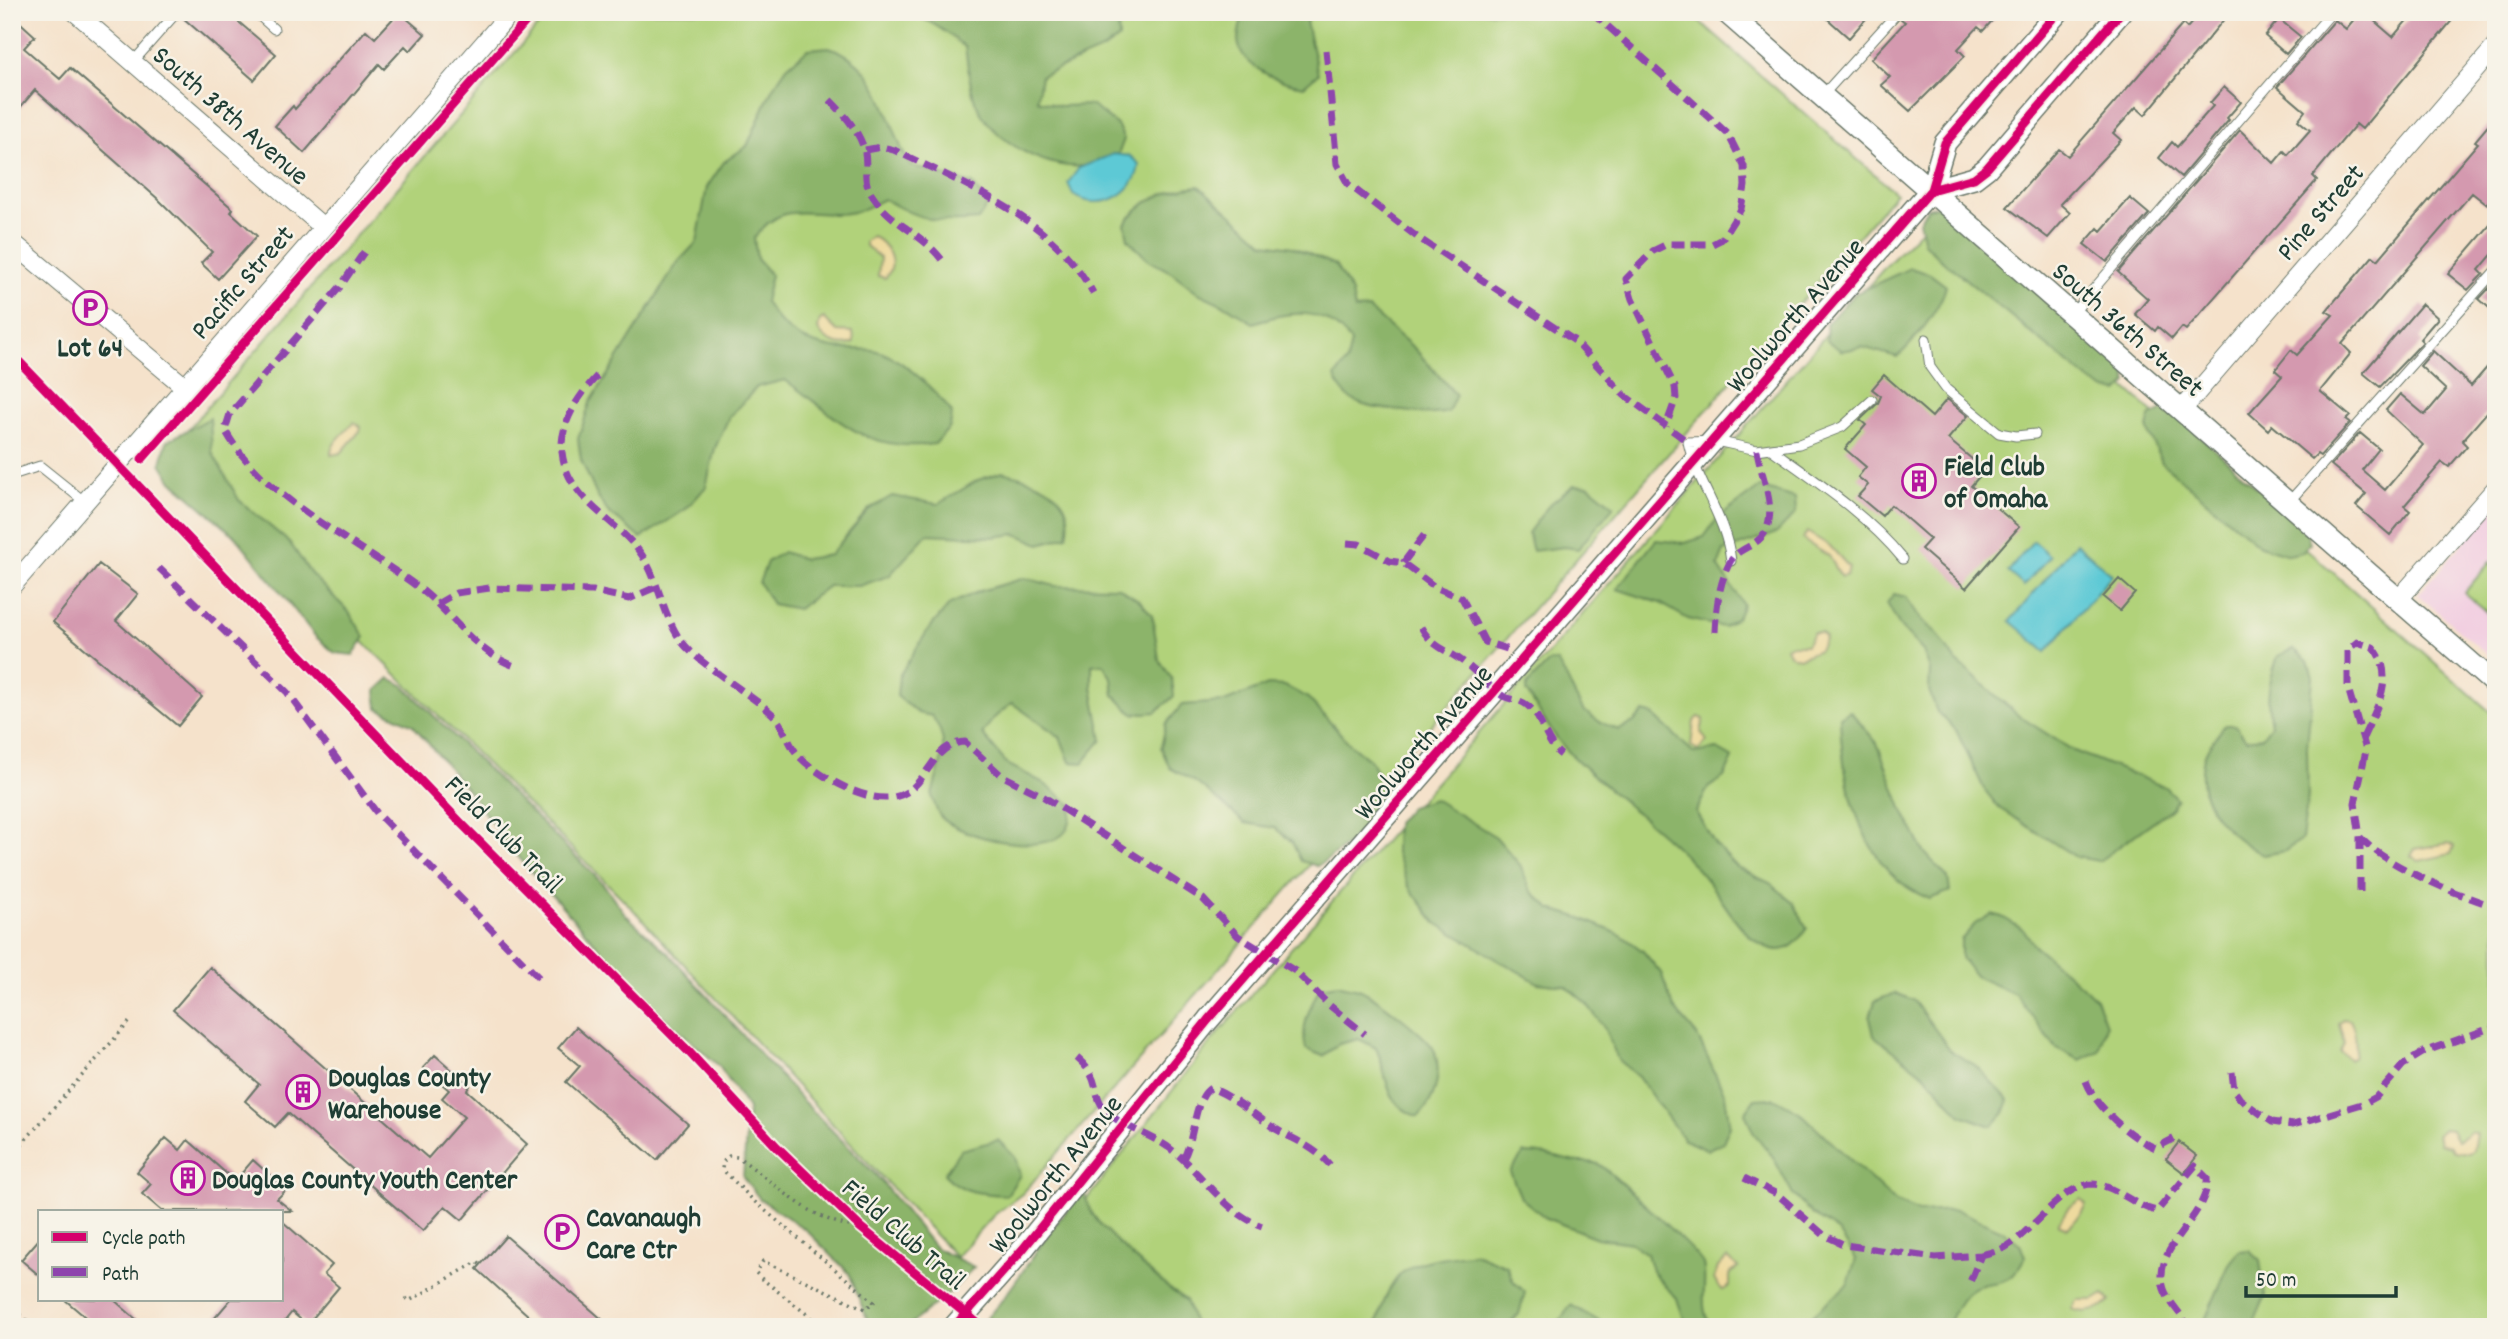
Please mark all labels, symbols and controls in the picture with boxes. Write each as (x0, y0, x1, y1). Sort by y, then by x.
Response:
street label: South 38th Avenue (142, 38, 316, 197)
street label: Pine Street (2269, 157, 2376, 272)
street label: Pacific Street (183, 218, 306, 351)
street label: Woolworth Avenue (1719, 231, 1877, 404)
street label: South 36th Street (2041, 254, 2211, 409)
parking icon: Lot 64 (71, 289, 109, 327)
place label: Lot 64 (57, 331, 123, 371)
place label: Field Club of Omaha (1944, 450, 2048, 522)
building icon: Field Club of Omaha (1900, 462, 1938, 500)
street label: Woolworth Avenue (1347, 658, 1505, 831)
street label: Field Club Trail (433, 768, 570, 905)
place label: Douglas County Warehouse (328, 1061, 492, 1133)
building icon: Douglas County Warehouse (284, 1073, 322, 1111)
street label: Woolworth Avenue (981, 1088, 1135, 1264)
building icon: Douglas County Youth Center (169, 1159, 207, 1197)
place label: Douglas County Youth Center (212, 1163, 518, 1203)
street label: Field Club Trail (831, 1171, 973, 1303)
place label: Cavanaugh Care Ctr (586, 1201, 701, 1273)
legend (38, 1210, 284, 1300)
parking icon: Cavanaugh Care Ctr (543, 1213, 581, 1251)
text: Cycle path (102, 1225, 185, 1255)
scale bar (2246, 1255, 2396, 1299)
text: Path (102, 1261, 139, 1291)
text: 50 m (2256, 1267, 2296, 1297)

